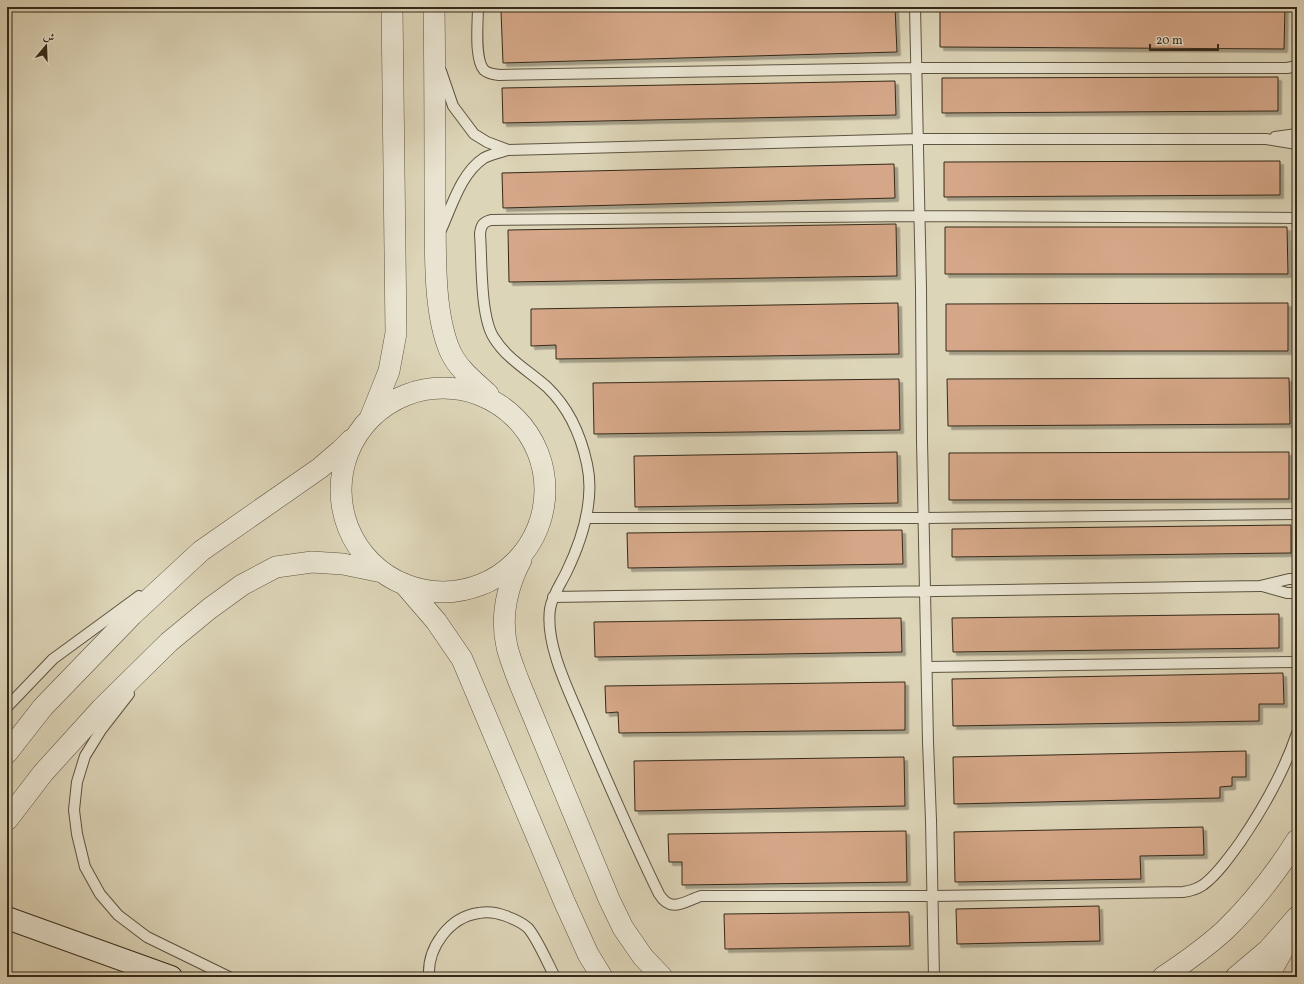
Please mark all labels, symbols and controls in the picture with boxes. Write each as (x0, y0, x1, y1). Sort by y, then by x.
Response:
north arrow (26, 26, 66, 66)
scale bar (1150, 26, 1218, 52)
text: ش (41, 29, 56, 47)
text: 20 m (1156, 33, 1183, 49)

